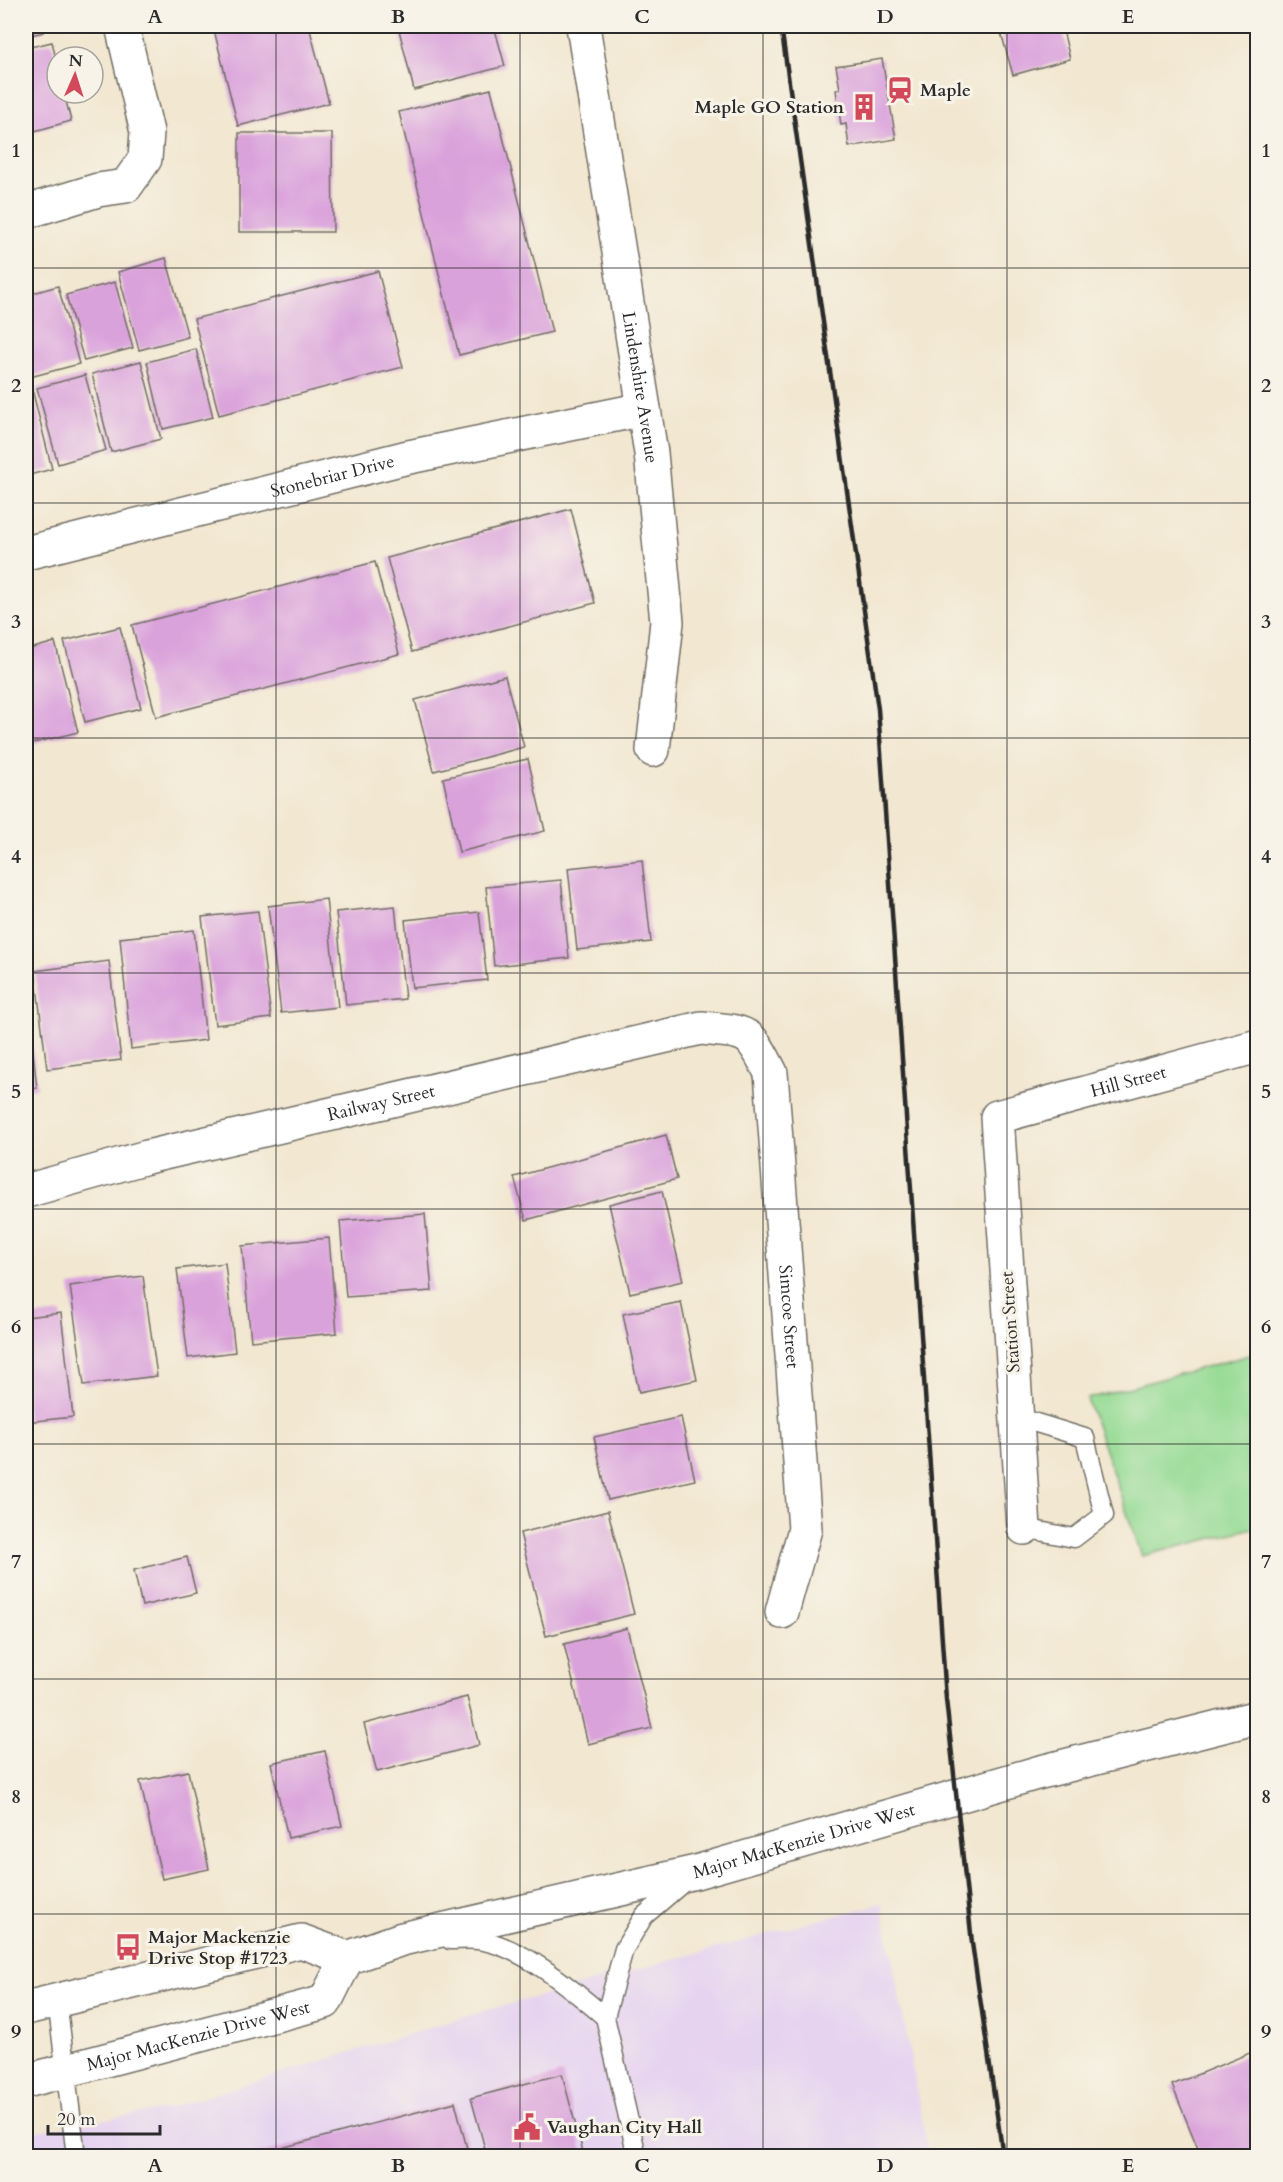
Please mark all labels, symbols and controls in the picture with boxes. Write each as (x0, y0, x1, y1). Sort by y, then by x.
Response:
text: A (147, 3, 163, 30)
text: B (391, 3, 405, 30)
text: C (634, 3, 650, 30)
text: D (876, 3, 894, 30)
text: E (1122, 3, 1134, 30)
north arrow (45, 45, 105, 105)
text: N (68, 50, 83, 72)
station icon: Maple (885, 75, 915, 105)
place label: Maple (920, 78, 971, 103)
building icon: Maple GO Station (849, 92, 879, 122)
place label: Maple GO Station (695, 95, 844, 120)
text: 1 (11, 137, 21, 164)
text: 1 (1261, 137, 1271, 164)
street label: Lindenshire Avenue (616, 310, 664, 464)
text: 2 (11, 372, 21, 399)
text: 2 (1261, 372, 1271, 399)
street label: Stonebriar Drive (268, 449, 397, 504)
text: 3 (11, 608, 21, 635)
text: 3 (1261, 608, 1271, 635)
text: 4 (11, 843, 21, 870)
text: 4 (1261, 843, 1271, 870)
street label: Hill Street (1088, 1059, 1169, 1104)
text: 5 (11, 1078, 21, 1105)
street label: Railway Street (325, 1078, 438, 1128)
text: 5 (1261, 1078, 1271, 1105)
street label: Simcoe Street (772, 1264, 805, 1370)
street label: Station Street (994, 1270, 1027, 1373)
text: 6 (11, 1313, 21, 1340)
text: 6 (1261, 1313, 1271, 1340)
text: 7 (11, 1548, 21, 1575)
text: 7 (1261, 1548, 1271, 1575)
text: 8 (11, 1783, 21, 1810)
text: 8 (1261, 1783, 1271, 1810)
street label: Major MacKenzie Drive West (690, 1797, 918, 1885)
place label: Major Mackenzie Drive Stop #1723 (148, 1925, 291, 1971)
bus stop icon: Major Mackenzie Drive Stop #1723 (113, 1932, 143, 1962)
street label: Major MacKenzie Drive West (84, 1994, 313, 2077)
text: 9 (11, 2018, 21, 2045)
text: 9 (1261, 2018, 1271, 2045)
scale bar (48, 2098, 160, 2136)
text: 20 m (57, 2107, 96, 2132)
public building icon: Vaughan City Hall (512, 2112, 542, 2142)
place label: Vaughan City Hall (547, 2115, 702, 2140)
text: A (147, 2152, 163, 2179)
text: B (391, 2152, 405, 2179)
text: C (634, 2152, 650, 2179)
text: D (876, 2152, 894, 2179)
text: E (1122, 2152, 1134, 2179)

